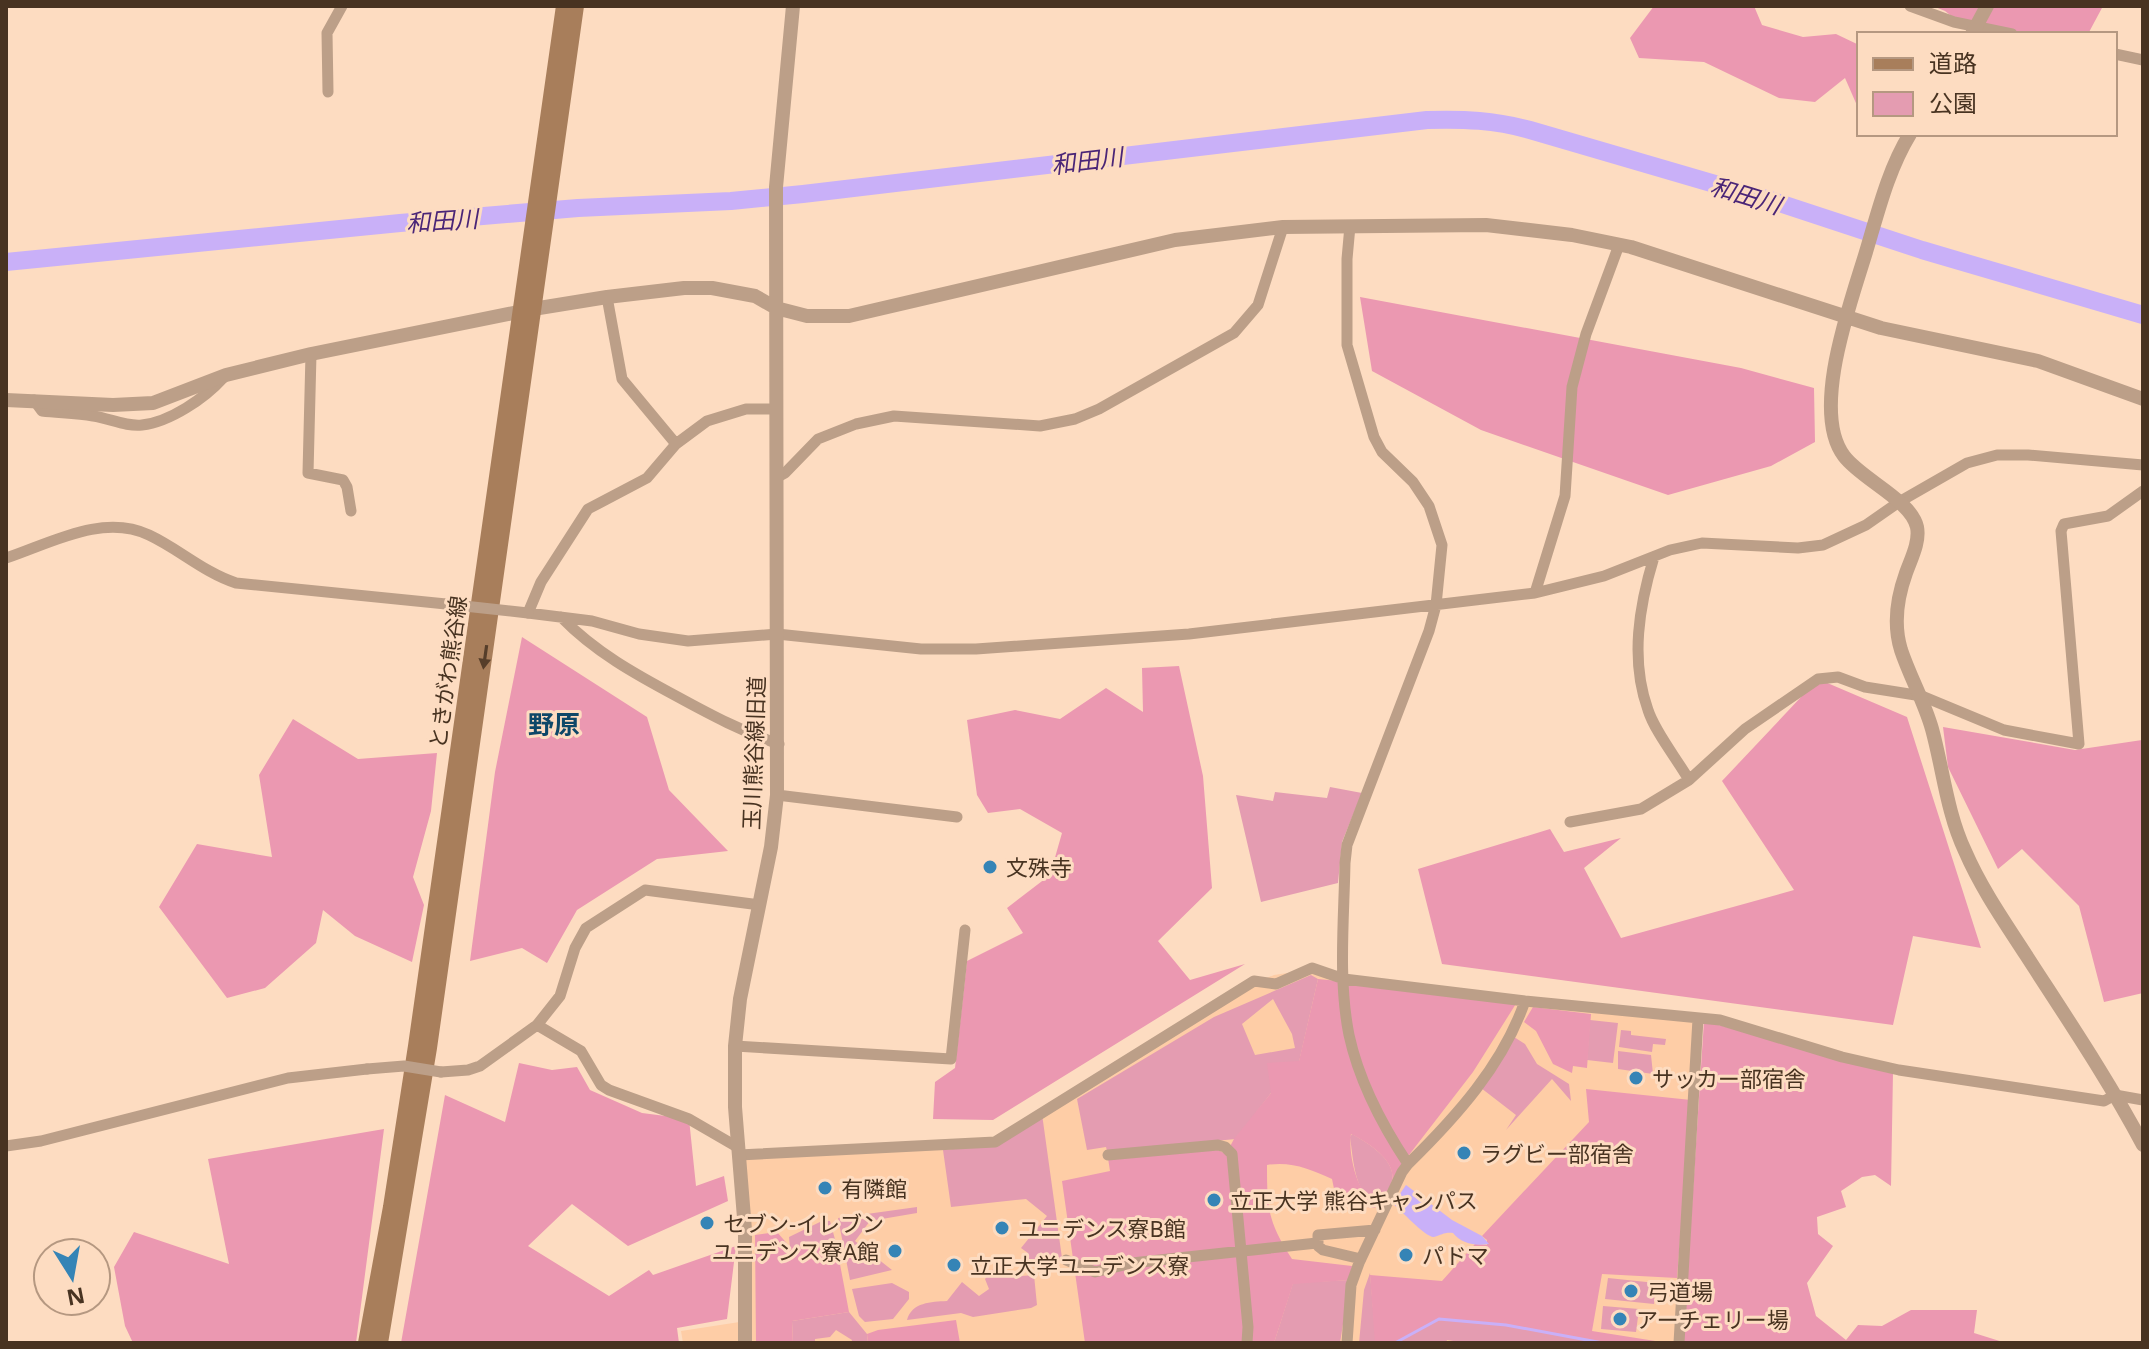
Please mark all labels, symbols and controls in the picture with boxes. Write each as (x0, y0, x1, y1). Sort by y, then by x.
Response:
legend (1857, 32, 2117, 136)
text: 道路 (1929, 46, 1977, 79)
text: 公園 (1929, 86, 1977, 119)
water label: 和田川 (1049, 139, 1128, 181)
water label: 和田川 (1707, 169, 1788, 222)
water label: 和田川 (405, 201, 482, 239)
street label: ときがわ熊谷線 (421, 594, 473, 750)
one-way arrow (478, 645, 491, 670)
street label: 玉川熊谷線旧道 (735, 676, 771, 830)
district label: 野原 (528, 706, 580, 742)
place label: 文殊寺 (1006, 852, 1072, 882)
marker: 文殊寺 (981, 858, 999, 876)
place label: サッカー部宿舎 (1652, 1063, 1806, 1093)
marker: サッカー部宿舎 (1627, 1069, 1645, 1087)
place label: ラグビー部宿舎 (1480, 1138, 1634, 1168)
marker: ラグビー部宿舎 (1455, 1144, 1473, 1162)
place label: 有隣館 (841, 1173, 907, 1203)
marker: 有隣館 (816, 1179, 834, 1197)
place label: 立正大学 熊谷キャンパス (1230, 1185, 1478, 1215)
marker: 立正大学 熊谷キャンパス (1205, 1191, 1223, 1209)
place label: セブン-イレブン (723, 1208, 884, 1238)
place label: ユニデンス寮B館 (1018, 1213, 1186, 1243)
marker: セブン-イレブン (698, 1214, 716, 1232)
marker: ユニデンス寮B館 (993, 1219, 1011, 1237)
place label: ユニデンス寮A館 (711, 1236, 879, 1266)
north arrow (32, 1237, 112, 1317)
place label: パドマ (1422, 1240, 1489, 1270)
marker: ユニデンス寮A館 (886, 1242, 904, 1260)
marker: パドマ (1397, 1246, 1415, 1264)
place label: 立正大学ユニデンス寮 (970, 1250, 1190, 1280)
marker: 立正大学ユニデンス寮 (945, 1256, 963, 1274)
place label: 弓道場 (1647, 1276, 1713, 1306)
text: N (64, 1281, 88, 1314)
marker: 弓道場 (1622, 1282, 1640, 1300)
place label: アーチェリー場 (1636, 1304, 1789, 1334)
marker: アーチェリー場 (1611, 1310, 1629, 1328)

